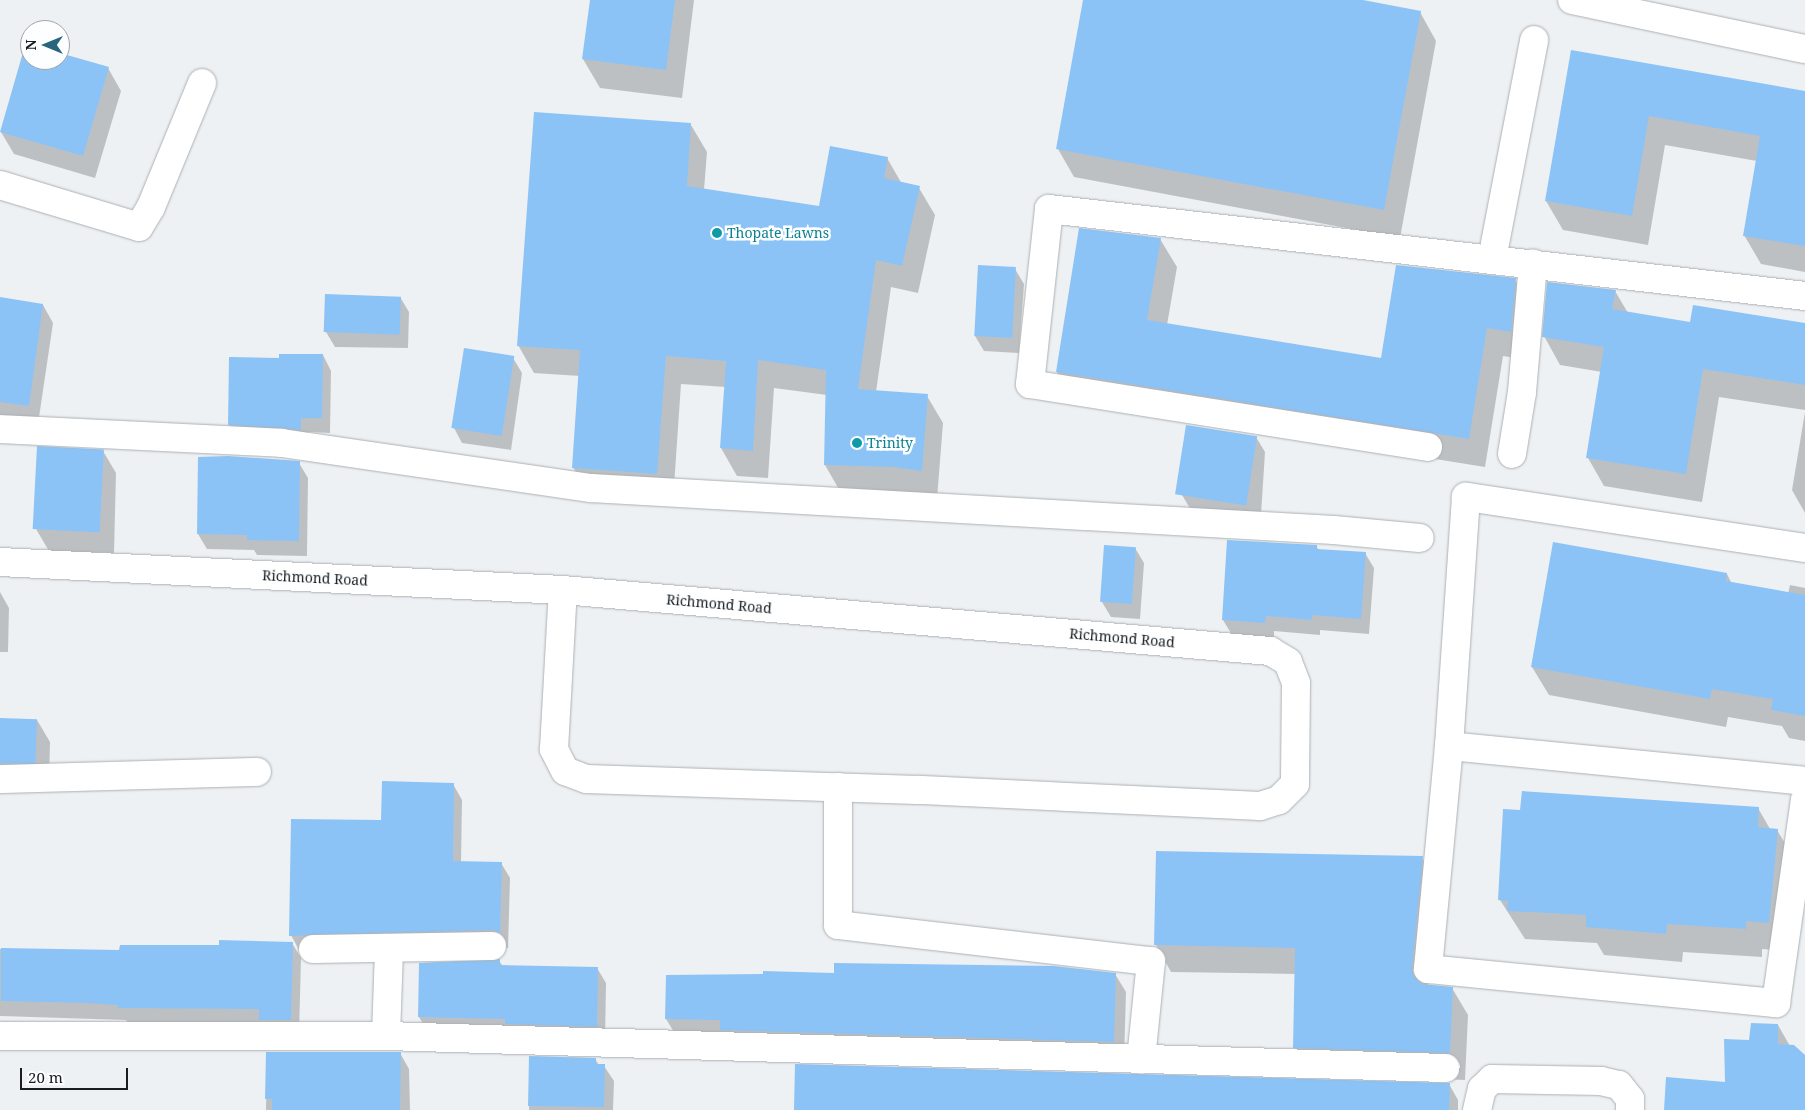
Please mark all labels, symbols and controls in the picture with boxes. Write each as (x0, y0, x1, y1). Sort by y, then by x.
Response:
north arrow (20, 20, 70, 70)
text: N (21, 39, 40, 51)
place label: Thopate Lawns (727, 225, 829, 241)
marker: Thopate Lawns (711, 227, 723, 239)
place label: Trinity (867, 435, 913, 451)
marker: Trinity (851, 437, 863, 449)
street label: Richmond Road (262, 567, 368, 589)
street label: Richmond Road (666, 591, 772, 617)
street label: Richmond Road (1069, 625, 1175, 651)
scale bar (22, 1058, 130, 1090)
text: 20 m (28, 1067, 63, 1087)

